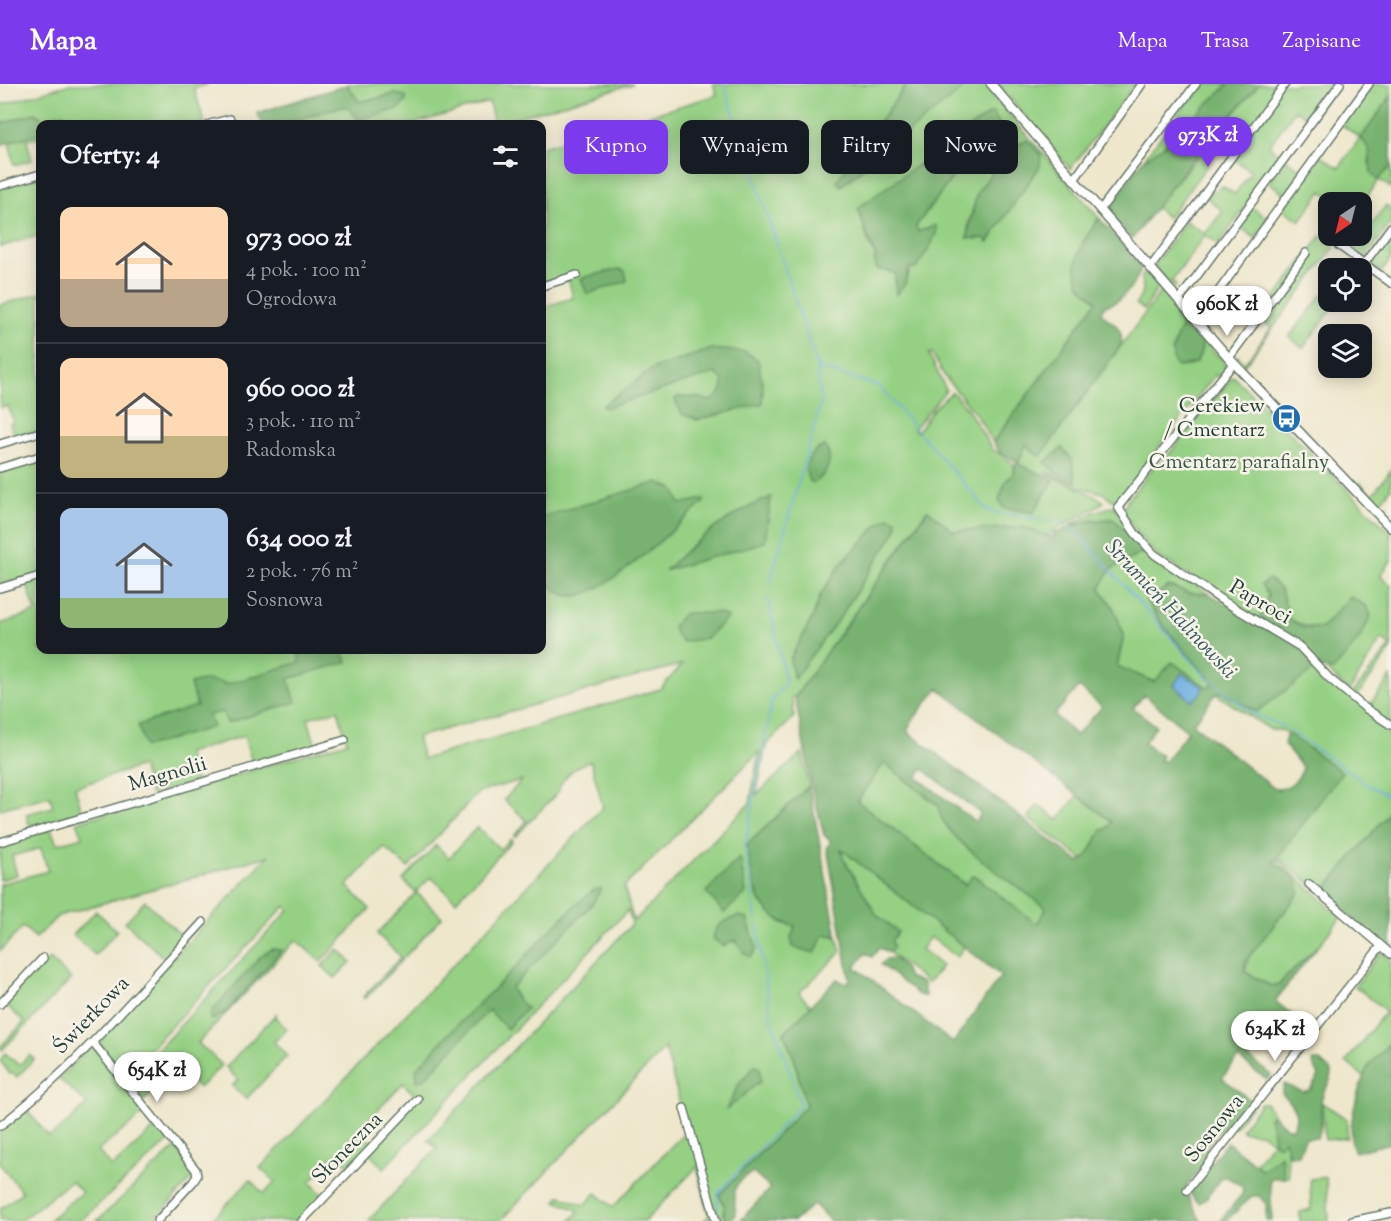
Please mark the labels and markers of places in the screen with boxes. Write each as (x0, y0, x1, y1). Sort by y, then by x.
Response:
pin: 973K zł (1153, 117, 1263, 168)
pin: 960K zł (1172, 286, 1282, 337)
place label: Cerekiew / Cmentarz (1164, 392, 1265, 446)
bus stop icon: Cerekiew / Cmentarz (1270, 403, 1302, 435)
pin: 634K zł (1220, 1011, 1330, 1062)
pin: 654K zł (102, 1052, 212, 1103)

